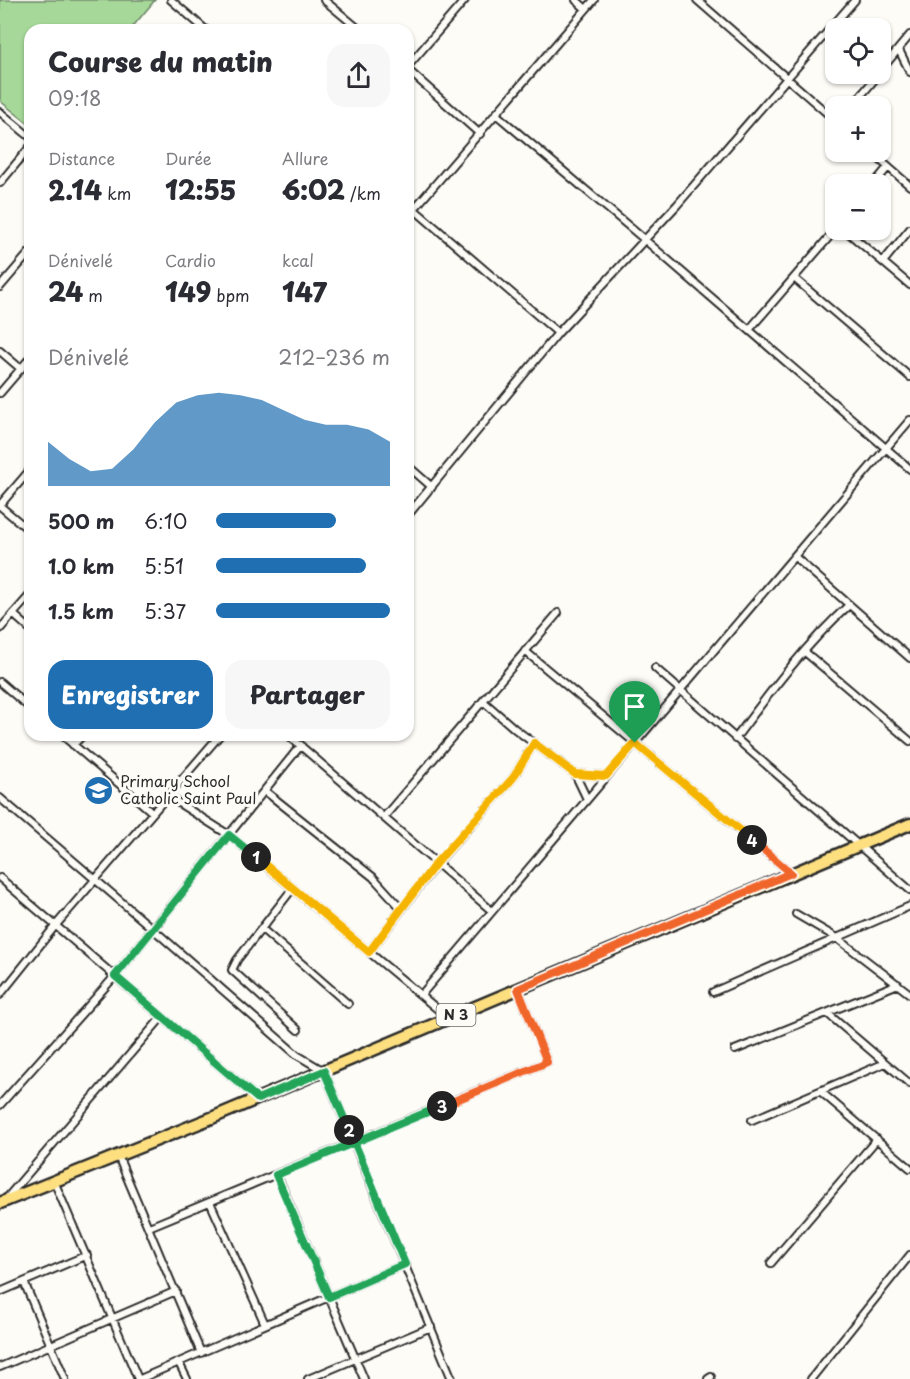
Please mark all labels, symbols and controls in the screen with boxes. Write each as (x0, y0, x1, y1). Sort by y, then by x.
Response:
map controls (825, 18, 891, 240)
button: locate (825, 18, 891, 84)
text: Course du matin (48, 40, 273, 81)
button: share (327, 44, 390, 107)
text: 09:18 (48, 83, 102, 113)
button: + (825, 96, 891, 162)
text: Distance (48, 146, 115, 170)
text: Durée (165, 146, 212, 170)
text: Allure (282, 146, 329, 170)
text: 2.14 (48, 170, 102, 209)
text: 12:55 (165, 170, 236, 209)
text: 6:02 (282, 170, 345, 209)
button: − (825, 174, 891, 240)
text: km (102, 181, 131, 205)
text: /km (345, 181, 381, 205)
text: Dénivelé (48, 248, 113, 272)
text: Cardio (165, 248, 216, 272)
text: kcal (282, 248, 314, 272)
text: 24 (48, 272, 83, 311)
text: 149 (165, 272, 211, 311)
text: 147 (282, 272, 327, 311)
text: m (83, 283, 103, 307)
text: bpm (211, 283, 250, 307)
text: Dénivelé (48, 342, 129, 372)
text: 212–236 m (278, 342, 390, 372)
text: 500 m (48, 506, 115, 536)
text: 6:10 (144, 506, 187, 536)
text: 1.0 km (48, 551, 115, 581)
text: 5:51 (144, 551, 184, 581)
text: 1.5 km (48, 596, 114, 626)
text: 5:37 (144, 596, 186, 626)
button: Enregistrer (48, 660, 213, 729)
button: Partager (225, 660, 390, 729)
pin (609, 681, 660, 743)
icon: arrive (618, 690, 651, 723)
place label: Primary School Catholic Saint Paul (120, 769, 256, 809)
school or university icon: Primary School Catholic Saint Paul (83, 775, 115, 807)
pin: 4 (737, 825, 767, 855)
text: 4 (747, 828, 757, 852)
pin: 1 (241, 842, 271, 872)
text: 1 (252, 845, 260, 869)
road number: N 3 (436, 1004, 476, 1026)
pin: 3 (427, 1091, 457, 1121)
text: 3 (437, 1094, 447, 1118)
pin: 2 (334, 1115, 364, 1145)
text: 2 (343, 1118, 355, 1142)

